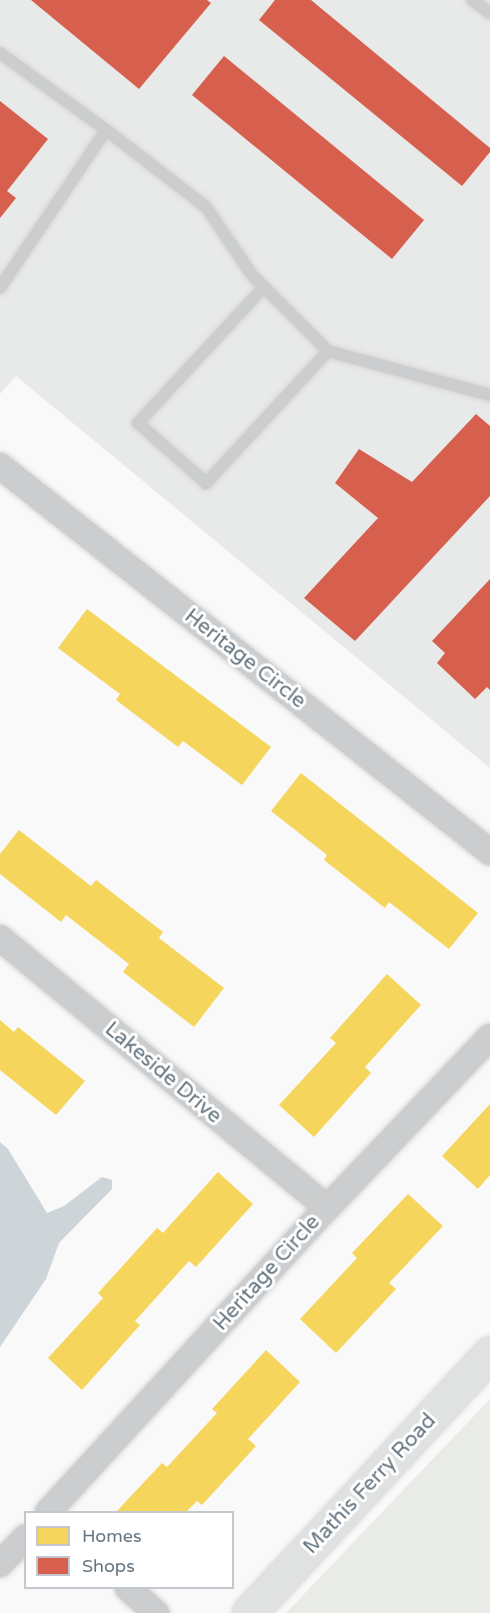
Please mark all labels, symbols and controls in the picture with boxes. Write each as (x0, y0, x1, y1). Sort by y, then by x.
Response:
street label: Heritage Circle (179, 604, 311, 714)
street label: Lakeside Drive (99, 1017, 227, 1129)
street label: Heritage Circle (208, 1210, 326, 1336)
street label: Mathis Ferry Road (298, 1409, 442, 1559)
legend (24, 1511, 234, 1589)
text: Homes (82, 1525, 142, 1547)
text: Shops (82, 1555, 135, 1577)

